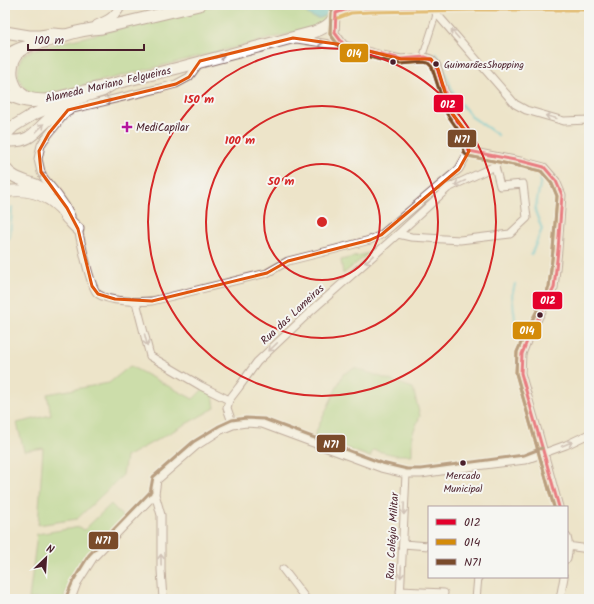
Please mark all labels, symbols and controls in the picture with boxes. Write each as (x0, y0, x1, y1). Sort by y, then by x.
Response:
scale bar (28, 26, 144, 52)
one-way arrow (450, 29, 460, 39)
text: 100 m (34, 31, 65, 50)
one-way arrow (311, 38, 324, 46)
line badge: 014 (339, 43, 369, 63)
text: 014 (347, 45, 361, 63)
one-way arrow (212, 52, 225, 60)
unlabelled marker (388, 57, 398, 67)
place label: GuimarãesShopping (444, 57, 524, 73)
marker: GuimarãesShopping (431, 59, 441, 69)
street label: Alameda Mariano Felgueiras (43, 62, 173, 108)
text: 150 m (184, 90, 214, 109)
line badge: 012 (433, 94, 464, 113)
text: 012 (440, 96, 456, 114)
one-way arrow (99, 97, 112, 105)
one-way arrow (544, 113, 557, 120)
place label: MediCapilar (136, 119, 190, 137)
marker: MediCapilar (121, 121, 133, 133)
one-way arrow (35, 123, 45, 133)
line badge: N71 (447, 129, 477, 148)
text: 100 m (225, 131, 255, 150)
text: N71 (454, 131, 470, 149)
one-way arrow (40, 171, 48, 182)
text: 50 m (267, 172, 295, 191)
one-way arrow (454, 179, 466, 187)
centre of rings (315, 215, 329, 229)
one-way arrow (364, 254, 374, 263)
street label: Rua das Lameiras (257, 280, 329, 349)
line badge: 012 (532, 291, 563, 310)
text: 012 (540, 292, 556, 310)
unlabelled marker (535, 310, 545, 320)
line badge: 014 (512, 321, 542, 340)
text: 014 (520, 322, 534, 340)
one-way arrow (143, 333, 150, 346)
one-way arrow (268, 342, 278, 352)
line badge: N71 (316, 434, 346, 453)
text: N71 (323, 436, 339, 454)
one-way arrow (560, 440, 572, 447)
marker: Mercado Municipal (458, 458, 468, 468)
place label: Mercado Municipal (443, 468, 483, 497)
street label: Rua Colégio Militar (382, 491, 404, 580)
one-way arrow (401, 502, 408, 515)
legend (428, 506, 568, 578)
text: 012 (464, 513, 481, 532)
line badge: N71 (88, 531, 119, 550)
text: N71 (95, 532, 111, 550)
text: 014 (464, 533, 481, 552)
north arrow (26, 538, 66, 578)
text: N (43, 540, 57, 559)
text: N71 (464, 553, 482, 572)
one-way arrow (157, 554, 165, 567)
one-way arrow (398, 565, 405, 578)

